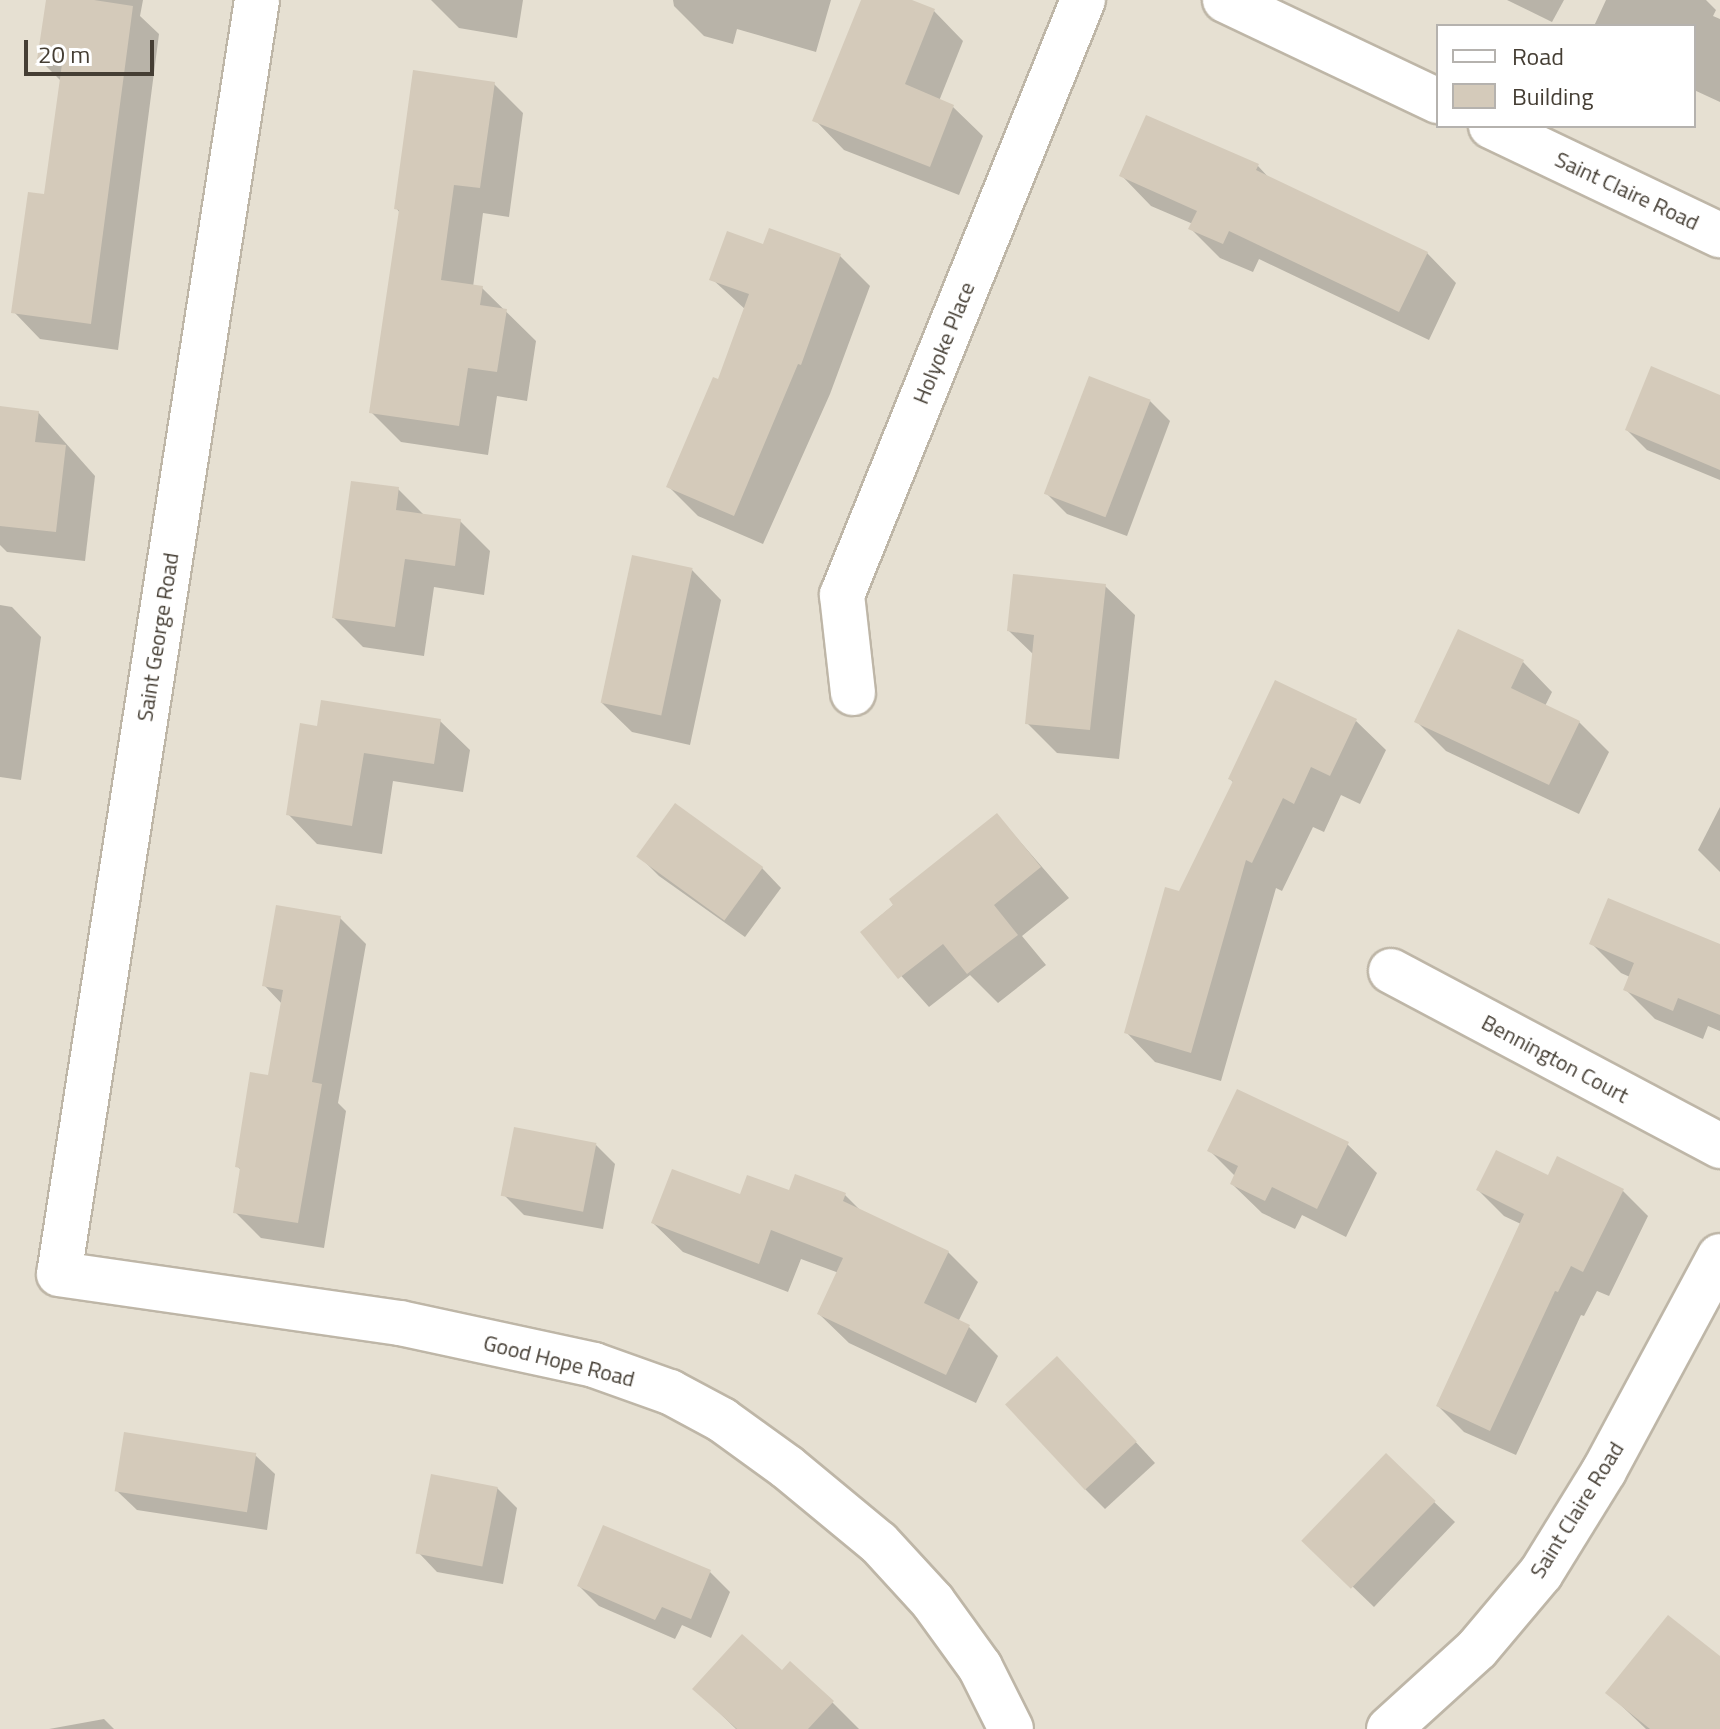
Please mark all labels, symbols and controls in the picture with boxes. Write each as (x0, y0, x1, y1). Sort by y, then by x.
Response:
scale bar (28, 24, 158, 74)
legend (1436, 24, 1696, 128)
text: 20 m (38, 36, 90, 72)
text: Road (1512, 38, 1564, 74)
text: Building (1512, 78, 1594, 114)
street label: Saint Claire Road (1551, 146, 1703, 236)
street label: Holyoke Place (908, 278, 980, 408)
street label: Saint George Road (132, 551, 184, 723)
street label: Bennington Court (1477, 1009, 1633, 1109)
street label: Good Hope Road (481, 1329, 637, 1393)
street label: Saint Claire Road (1524, 1437, 1630, 1583)

